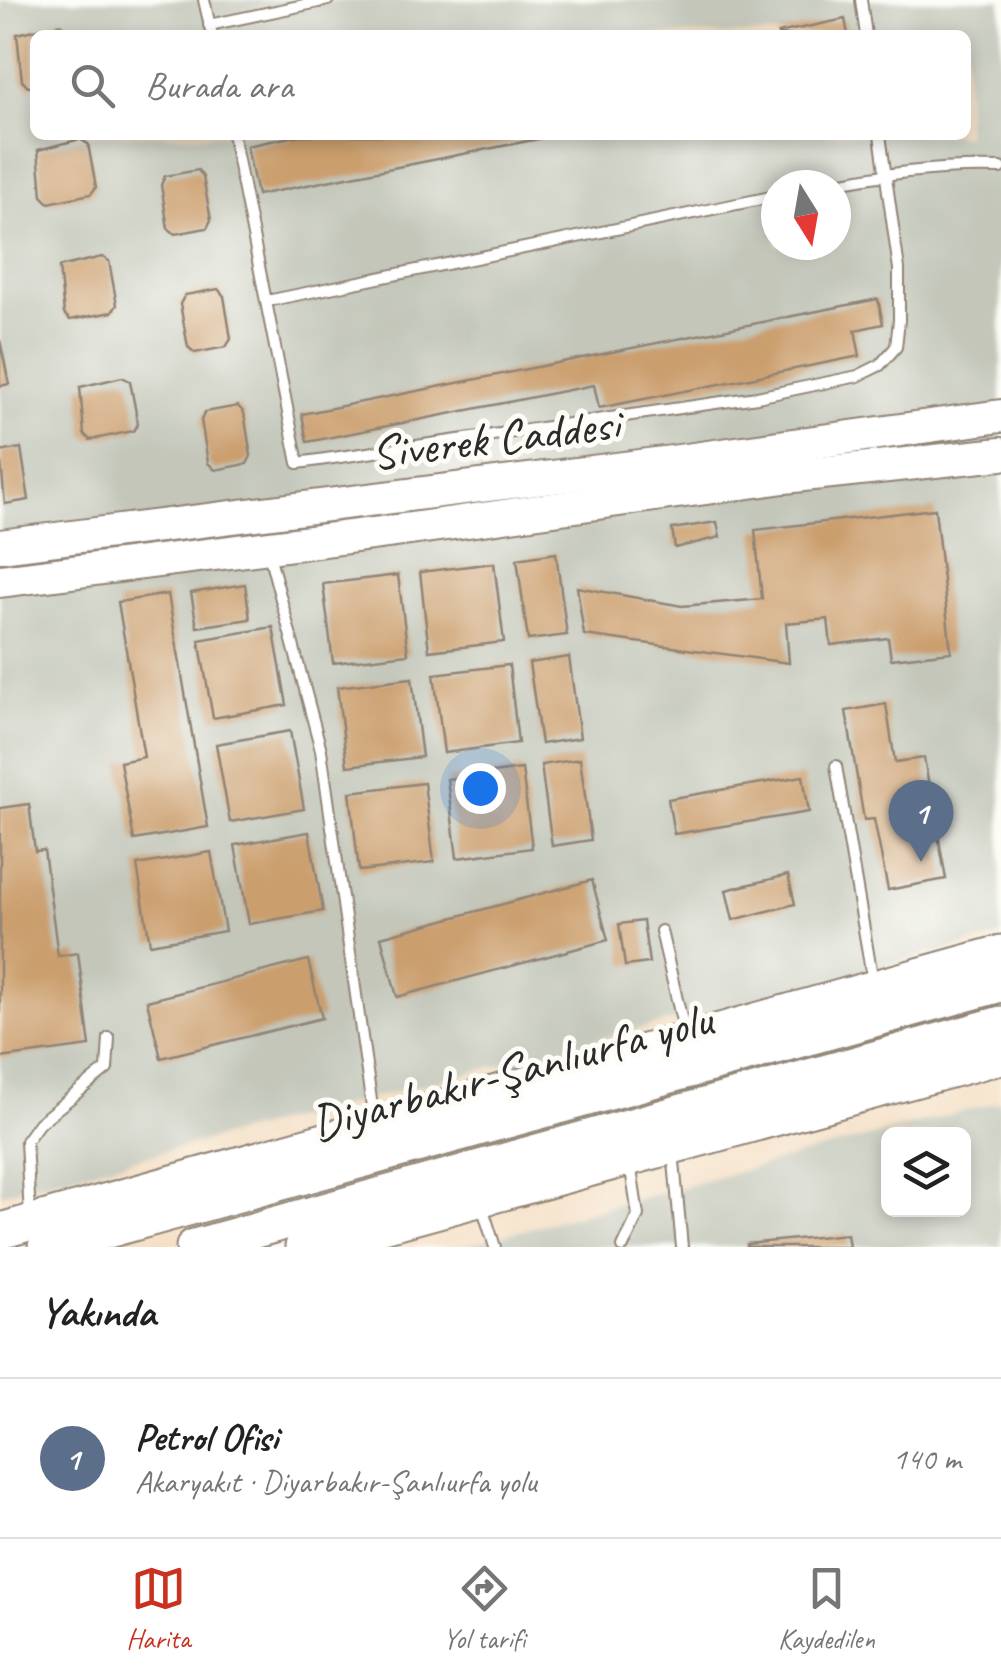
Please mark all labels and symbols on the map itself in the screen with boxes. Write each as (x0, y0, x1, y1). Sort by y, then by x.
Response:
north arrow (761, 170, 851, 260)
street label: Siverek Caddesi (368, 392, 629, 483)
your location (455, 763, 506, 814)
pin: 1 (888, 780, 954, 862)
street label: Diyarbakır-Şanlıurfa yolu (304, 988, 721, 1153)

